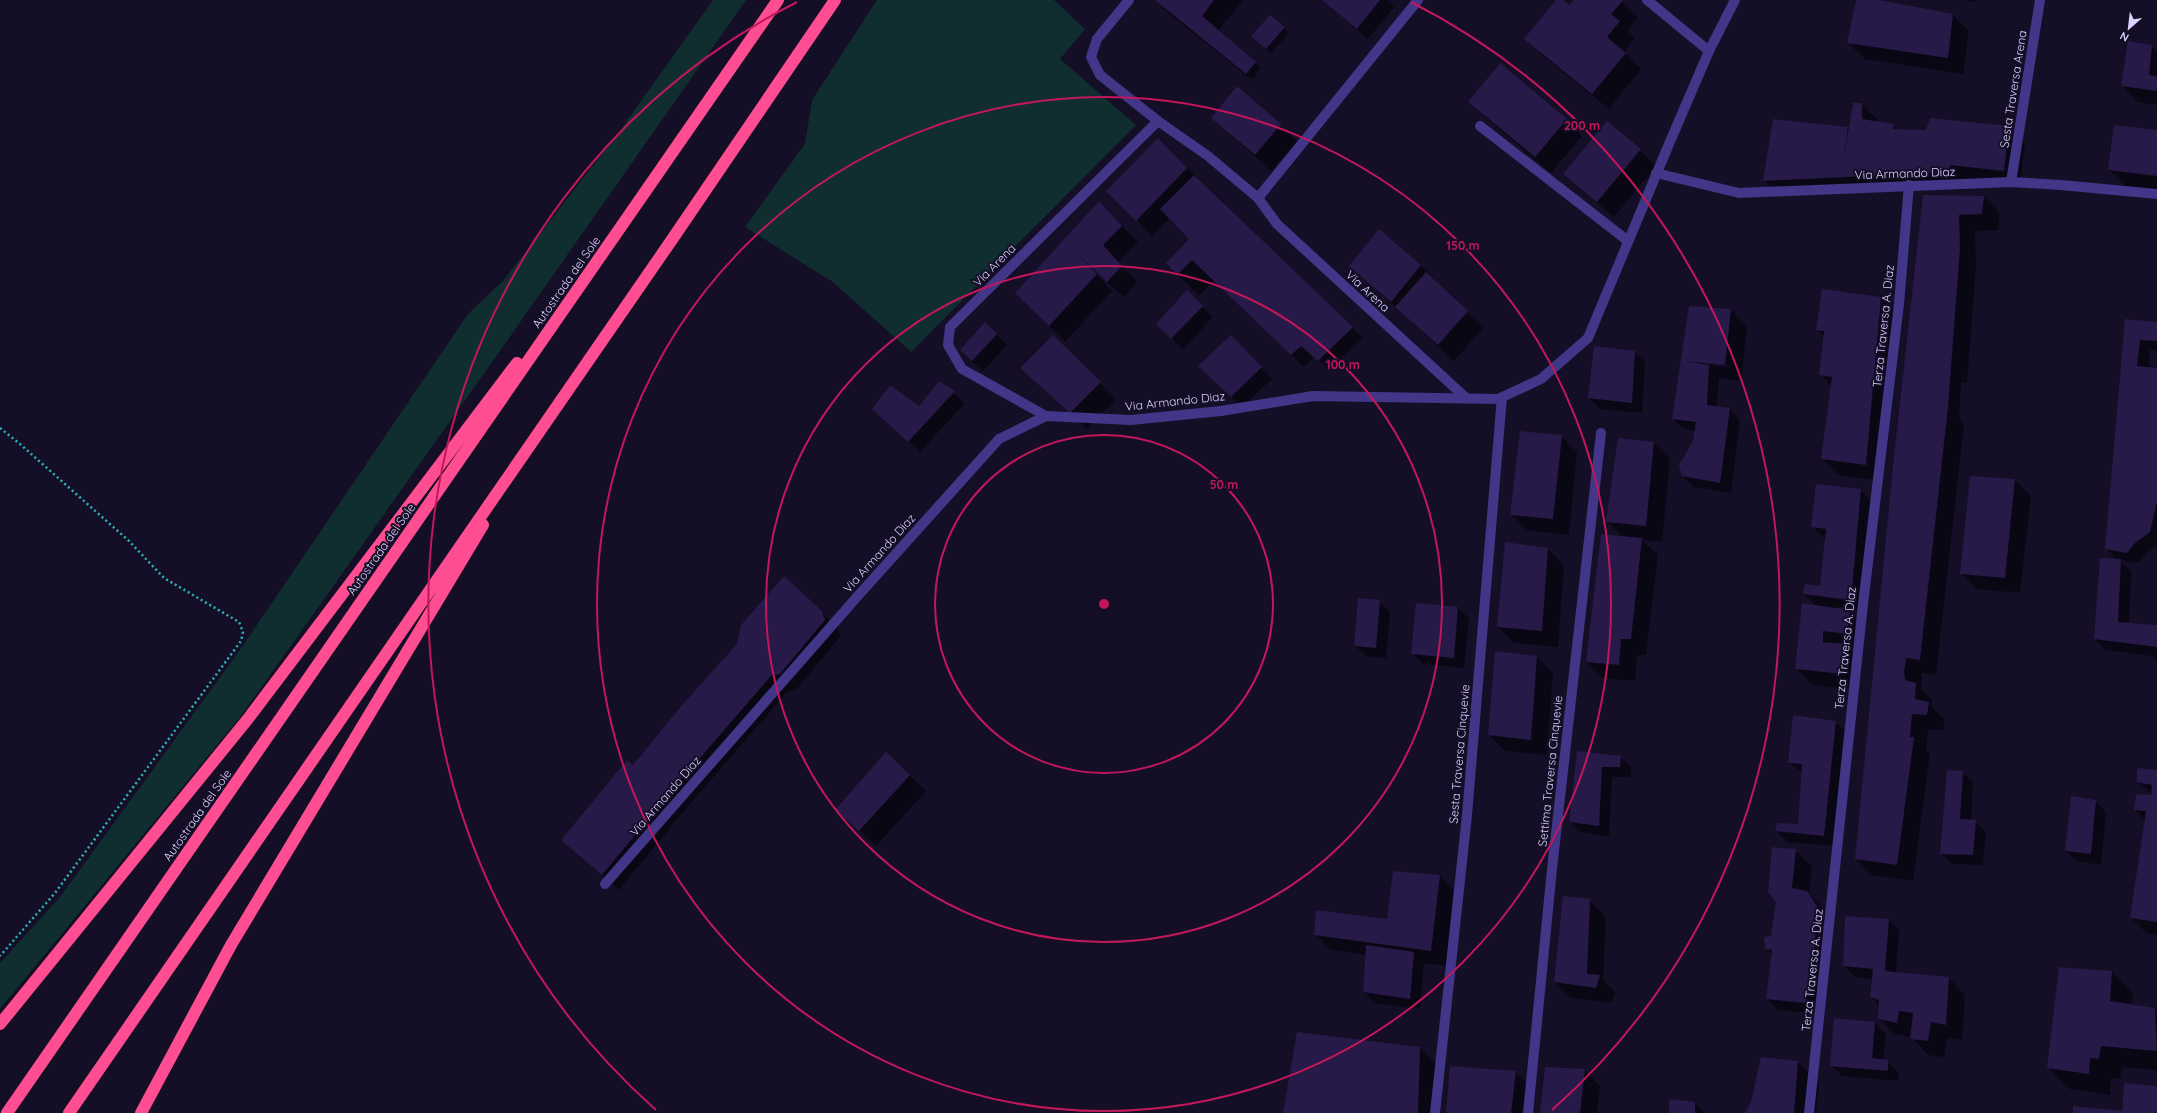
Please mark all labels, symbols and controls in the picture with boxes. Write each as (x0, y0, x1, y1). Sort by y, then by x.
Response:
north arrow (2109, 8, 2149, 48)
street label: Sesta Traversa Arena (1996, 29, 2030, 149)
text: N (2117, 29, 2131, 45)
text: 200 m (1564, 118, 1600, 133)
street label: Via Armando Diaz (1854, 164, 1956, 182)
street label: Autostrada del Sole (529, 233, 603, 331)
text: 150 m (1446, 238, 1480, 253)
street label: Via Arena (970, 241, 1018, 289)
street label: Terza Traversa A. Diaz (1869, 264, 1897, 388)
street label: Via Arena (1343, 267, 1393, 315)
text: 100 m (1326, 357, 1360, 372)
street label: Via Armando Diaz (1124, 388, 1226, 414)
text: 50 m (1210, 477, 1238, 492)
street label: Autostrada del Sole (344, 500, 418, 598)
street label: Via Armando Diaz (840, 510, 918, 595)
street label: Terza Traversa A. Diaz (1831, 586, 1859, 710)
centre of rings (1097, 597, 1111, 611)
street label: Sesta Traversa Cinquevie (1445, 684, 1473, 824)
street label: Settima Traversa Cinquevie (1535, 695, 1565, 847)
street label: Via Armando Diaz (626, 753, 704, 839)
street label: Autostrada del Sole (160, 766, 234, 864)
street label: Terza Traversa A. Diaz (1798, 908, 1826, 1032)

